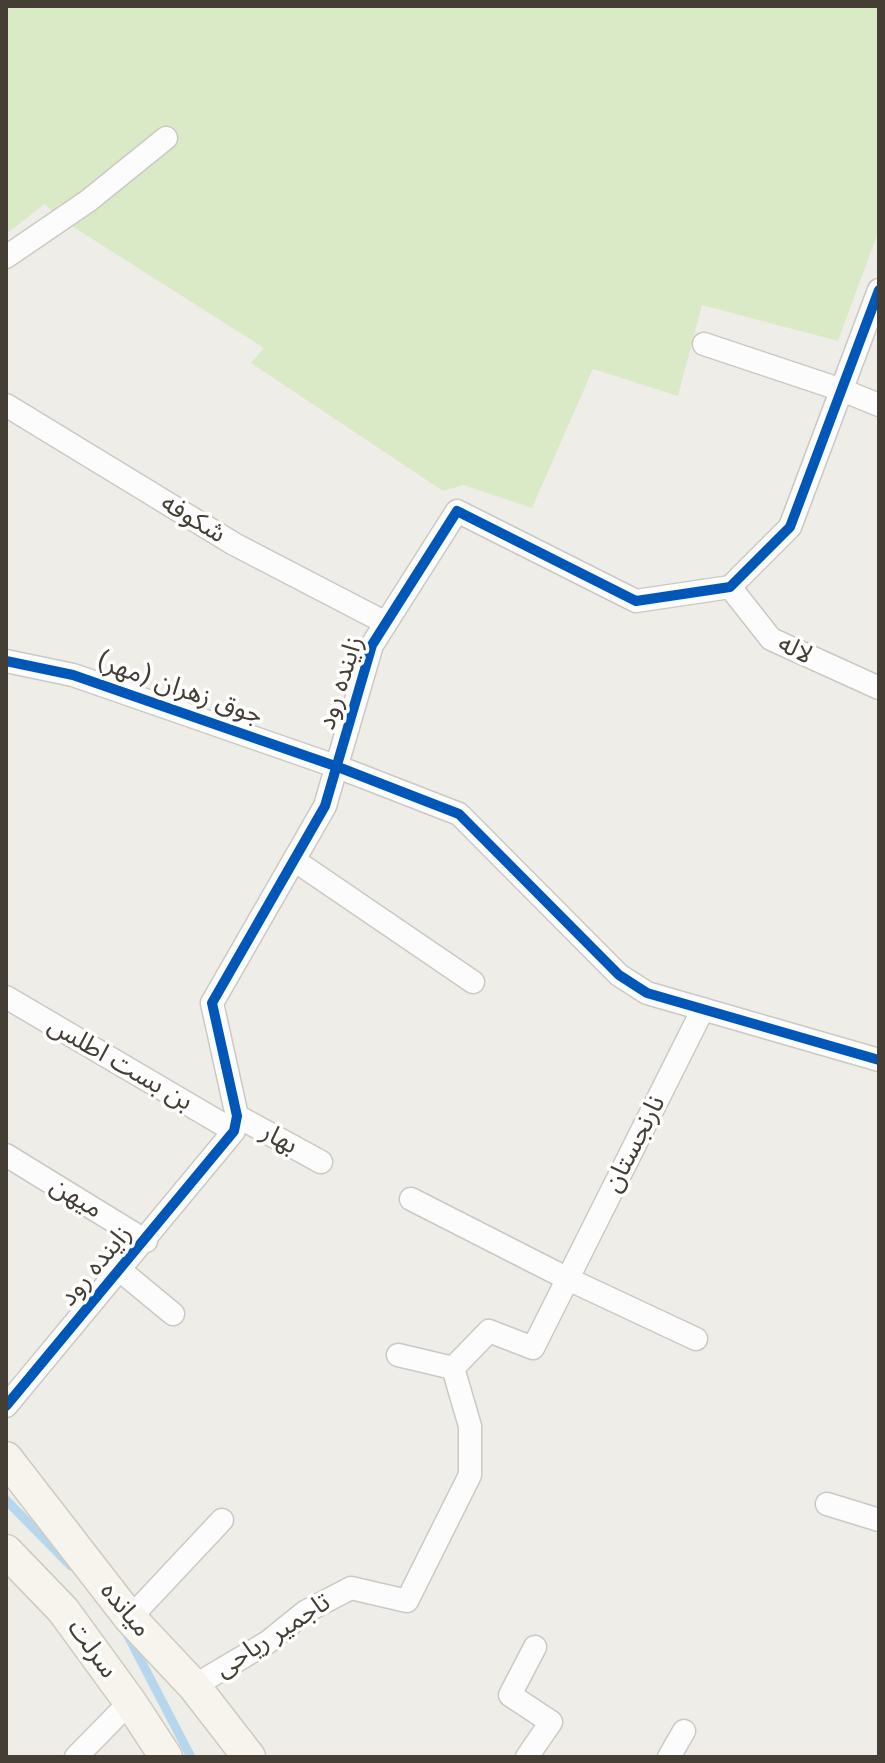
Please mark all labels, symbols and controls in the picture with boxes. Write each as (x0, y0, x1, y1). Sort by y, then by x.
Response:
street label: شکوفه (155, 488, 231, 550)
street label: لاله (773, 628, 817, 672)
street label: زاینده رود (311, 632, 371, 734)
street label: جوق زهران (مهر) (93, 646, 267, 732)
street label: بن بست اطلس (42, 1010, 198, 1118)
street label: نارنجستان (597, 1091, 673, 1197)
street label: بهار (255, 1116, 303, 1162)
street label: میهن (44, 1170, 108, 1226)
street label: زاینده رود (53, 1219, 139, 1313)
street label: میانده (93, 1576, 157, 1644)
street label: تاجمیر ریاحی (210, 1587, 336, 1685)
street label: سرلت (60, 1613, 124, 1685)

